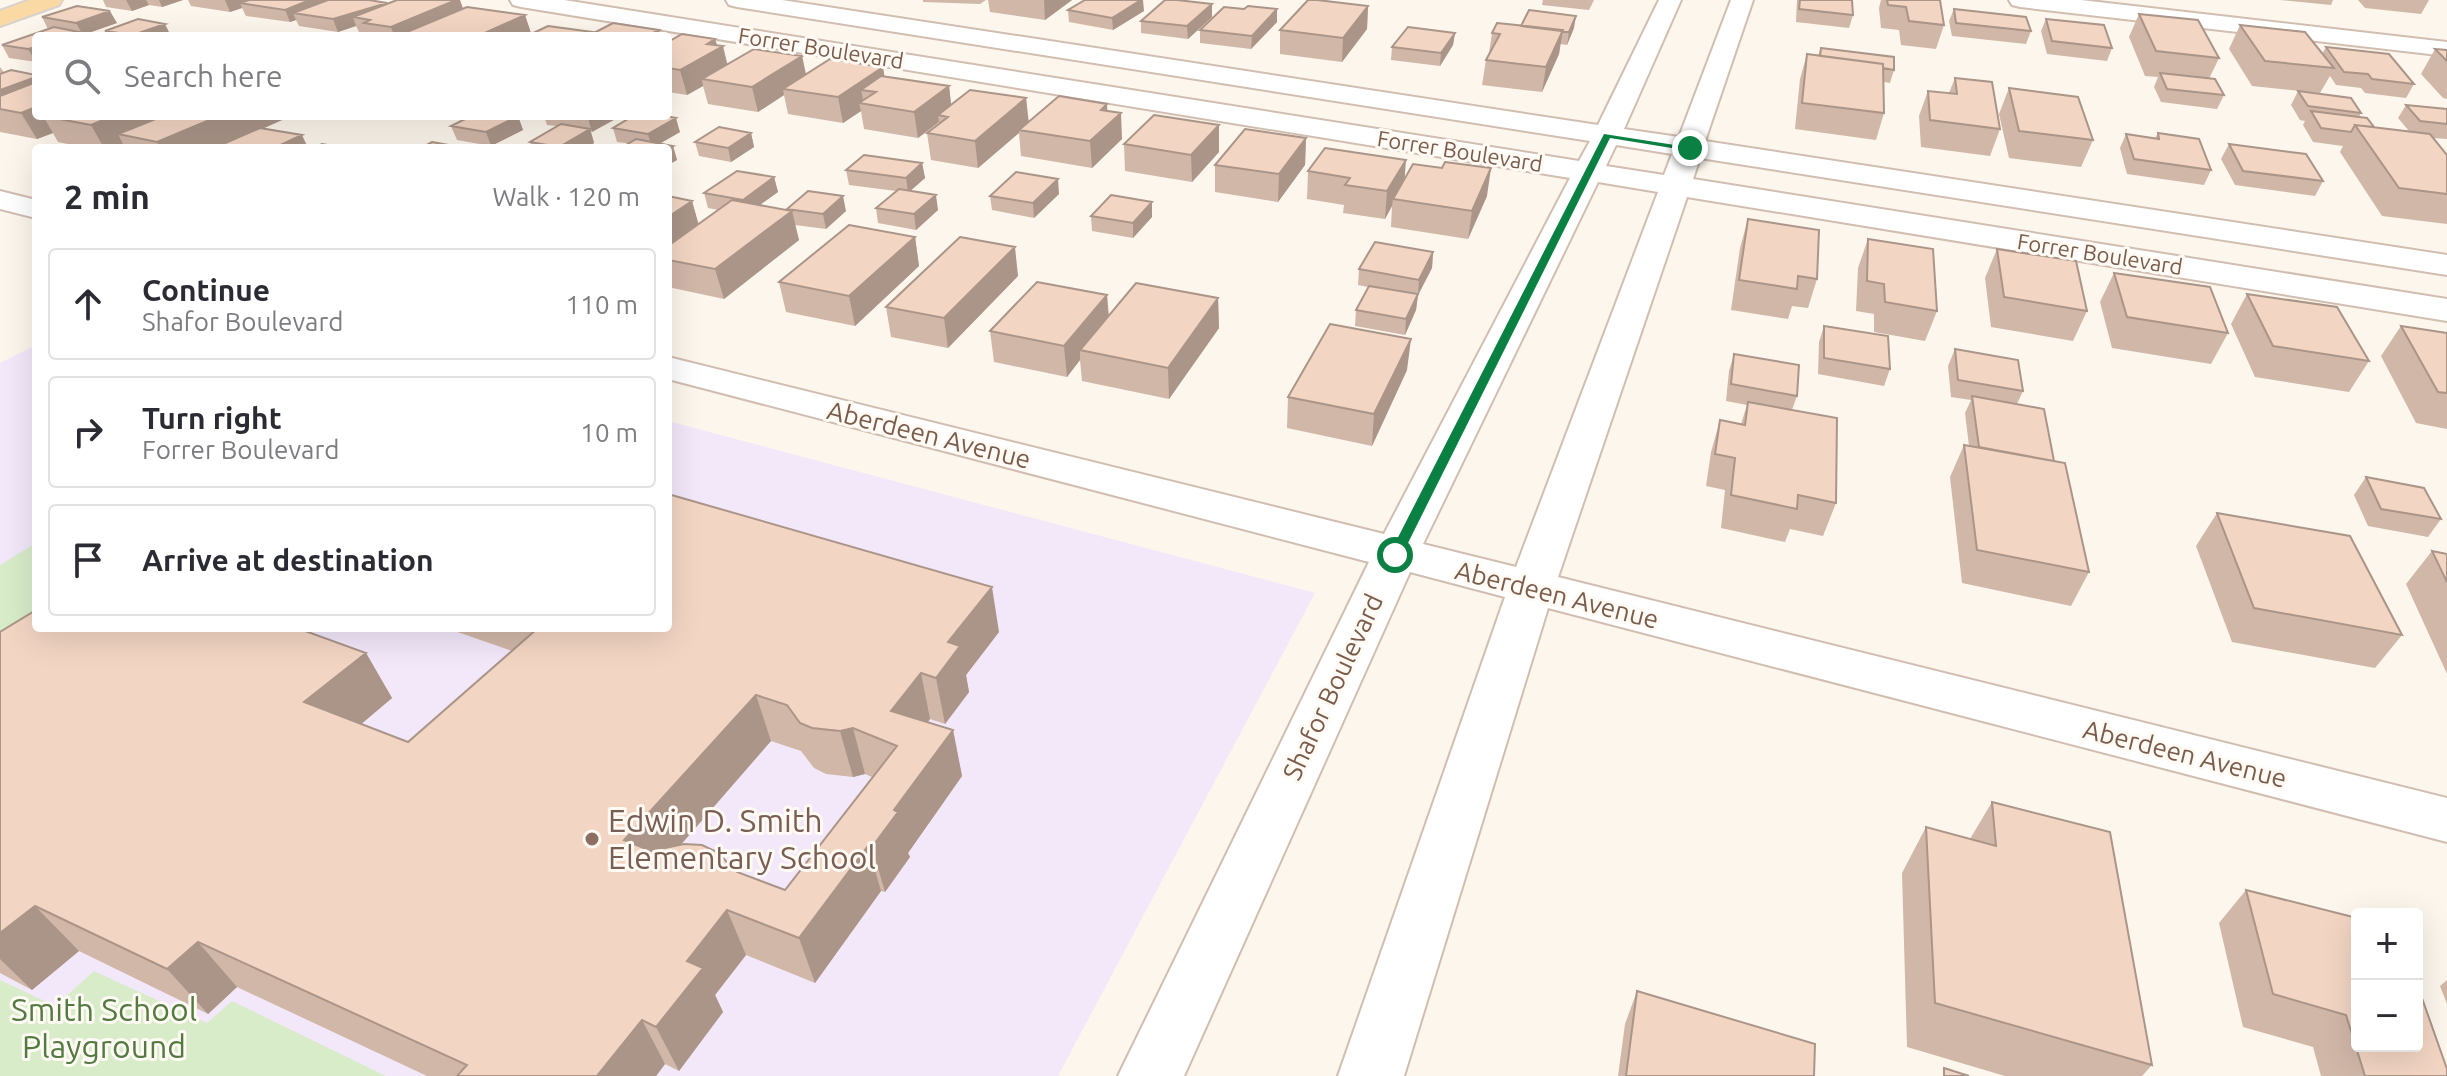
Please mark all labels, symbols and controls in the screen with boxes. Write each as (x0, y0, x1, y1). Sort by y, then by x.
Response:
street label: Forrer Boulevard (737, 22, 906, 73)
search box (32, 32, 672, 120)
icon: search (60, 54, 104, 98)
text: Search here (124, 59, 283, 93)
street label: Forrer Boulevard (1376, 125, 1545, 176)
route end (1672, 130, 1708, 166)
text: 2 min (64, 177, 150, 215)
text: Walk · 120 m (492, 182, 640, 211)
street label: Forrer Boulevard (2016, 228, 2185, 279)
text: Continue (142, 273, 270, 307)
icon: ahead (66, 282, 110, 326)
text: 110 m (566, 290, 638, 319)
text: Shafor Boulevard (142, 307, 344, 336)
street label: Aberdeen Avenue (824, 395, 1034, 474)
text: Turn right (142, 401, 282, 435)
icon: right (66, 410, 110, 454)
text: 10 m (580, 418, 638, 447)
text: Forrer Boulevard (142, 435, 340, 464)
route start (1377, 537, 1413, 573)
icon: arrive (66, 538, 110, 582)
text: Arrive at destination (142, 543, 434, 577)
street label: Aberdeen Avenue (1452, 555, 1662, 634)
street label: Shafor Boulevard (1277, 589, 1388, 784)
street label: Aberdeen Avenue (2080, 714, 2290, 793)
place label: Edwin D. Smith Elementary School (608, 802, 876, 875)
marker: Edwin D. Smith Elementary School (583, 830, 601, 848)
map controls (2351, 908, 2423, 1052)
button: + (2351, 908, 2423, 980)
button: − (2351, 980, 2423, 1052)
park label: Smith School Playground (11, 991, 197, 1064)

